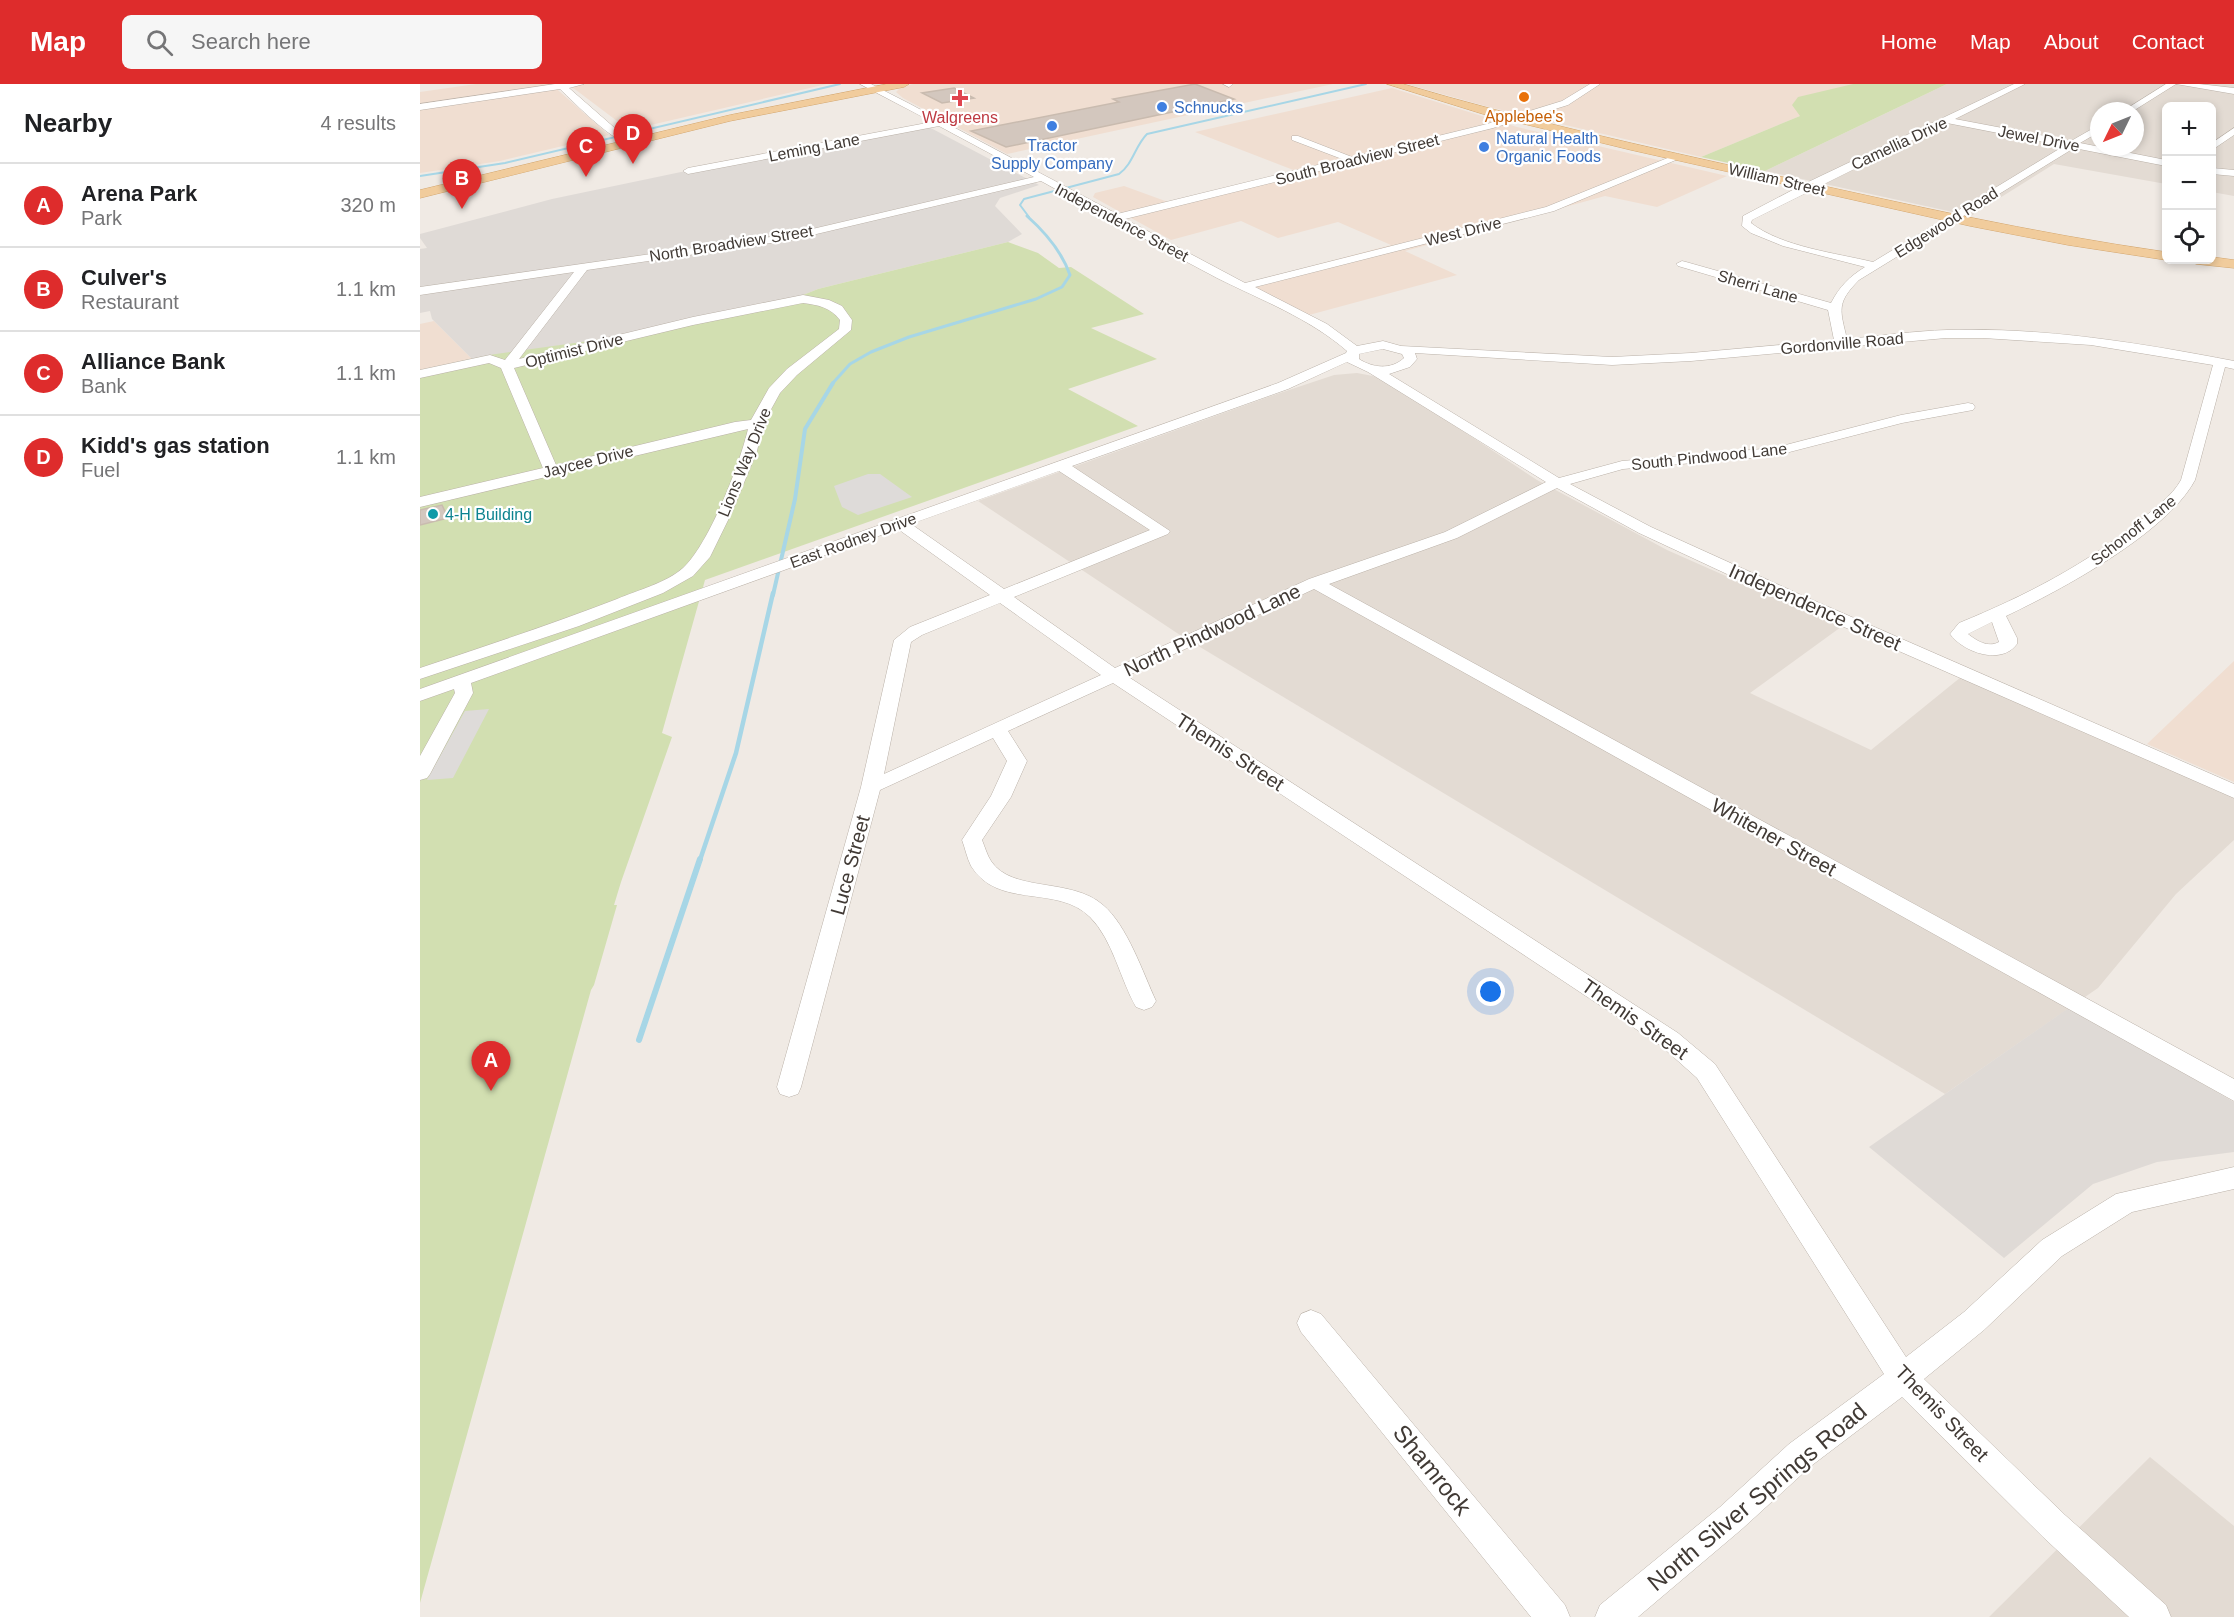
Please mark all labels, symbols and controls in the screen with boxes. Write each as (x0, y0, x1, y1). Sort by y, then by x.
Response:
search box (122, 15, 542, 69)
text: Map (30, 26, 86, 57)
icon: search (143, 26, 176, 59)
text: Search here (191, 29, 311, 54)
text: Home (1881, 30, 1937, 53)
text: Map (1970, 30, 2011, 53)
text: About (2044, 30, 2099, 53)
text: Contact (2132, 30, 2204, 53)
marker: Applebee's (1517, 90, 1531, 104)
marker: Walgreens (953, 91, 967, 105)
place label: Schnucks (1174, 99, 1243, 116)
marker: Schnucks (1155, 100, 1169, 114)
north arrow (2090, 102, 2144, 156)
map controls (2162, 102, 2216, 264)
button: + (2162, 102, 2216, 156)
text: Nearby (24, 108, 112, 138)
place label: Applebee's (1485, 108, 1563, 125)
place label: Walgreens (922, 109, 998, 126)
text: 4 results (320, 112, 396, 134)
street label: Camellia Drive (1848, 114, 1950, 173)
pin: D (614, 115, 652, 164)
marker: Tractor Supply Company (1045, 119, 1059, 133)
street label: Jewel Drive (1997, 122, 2081, 155)
pin: C (566, 128, 606, 177)
street label: Leming Lane (767, 130, 861, 165)
place label: Natural Health Organic Foods (1496, 130, 1601, 165)
street label: South Broadview Street (1274, 131, 1441, 188)
place label: Tractor Supply Company (991, 137, 1113, 172)
marker: Natural Health Organic Foods (1477, 140, 1491, 154)
button: − (2162, 156, 2216, 210)
pin: B (442, 160, 482, 209)
street label: William Street (1727, 160, 1827, 199)
street label: Independence Street (1052, 180, 1192, 265)
text: Arena Park (81, 181, 197, 206)
street label: Edgewood Road (1892, 184, 2001, 261)
text: A (36, 194, 51, 216)
text: 320 m (340, 194, 396, 216)
text: Park (81, 207, 122, 229)
button: locate (2162, 210, 2216, 264)
street label: West Drive (1423, 214, 1503, 249)
street label: North Broadview Street (648, 222, 815, 265)
text: Culver's (81, 265, 167, 290)
street label: Sherri Lane (1716, 267, 1800, 306)
text: B (36, 278, 51, 300)
text: 1.1 km (336, 278, 396, 300)
text: Restaurant (81, 291, 179, 313)
street label: Optimist Drive (523, 330, 625, 371)
street label: Gordonville Road (1780, 330, 1904, 357)
text: Alliance Bank (81, 349, 225, 374)
text: C (36, 362, 51, 384)
text: 1.1 km (336, 362, 396, 384)
text: Bank (81, 375, 127, 397)
street label: Lions Way Drive (715, 405, 774, 519)
text: Kidd's gas station (81, 433, 270, 458)
street label: South Pindwood Lane (1630, 440, 1788, 473)
street label: Jaycee Drive (541, 442, 635, 481)
text: D (36, 446, 51, 468)
text: 1.1 km (336, 446, 396, 468)
text: Fuel (81, 459, 120, 481)
street label: Schonoff Lane (2088, 492, 2179, 569)
place label: 4-H Building (445, 506, 532, 523)
marker: 4-H Building (426, 507, 440, 521)
street label: East Rodney Drive (788, 510, 919, 571)
street label: Independence Street (1726, 559, 1905, 655)
street label: North Pindwood Lane (1120, 579, 1304, 681)
street label: Themis Street (1172, 709, 1289, 795)
street label: Whitener Street (1708, 794, 1840, 881)
street label: Luce Street (826, 812, 874, 917)
street label: Themis Street (1578, 974, 1693, 1064)
your location (1476, 977, 1505, 1006)
pin: A (472, 1042, 510, 1091)
street label: Themis Street (1891, 1361, 1993, 1466)
street label: North Silver Springs Road (1642, 1397, 1872, 1596)
street label: Shamrock (1388, 1419, 1478, 1521)

